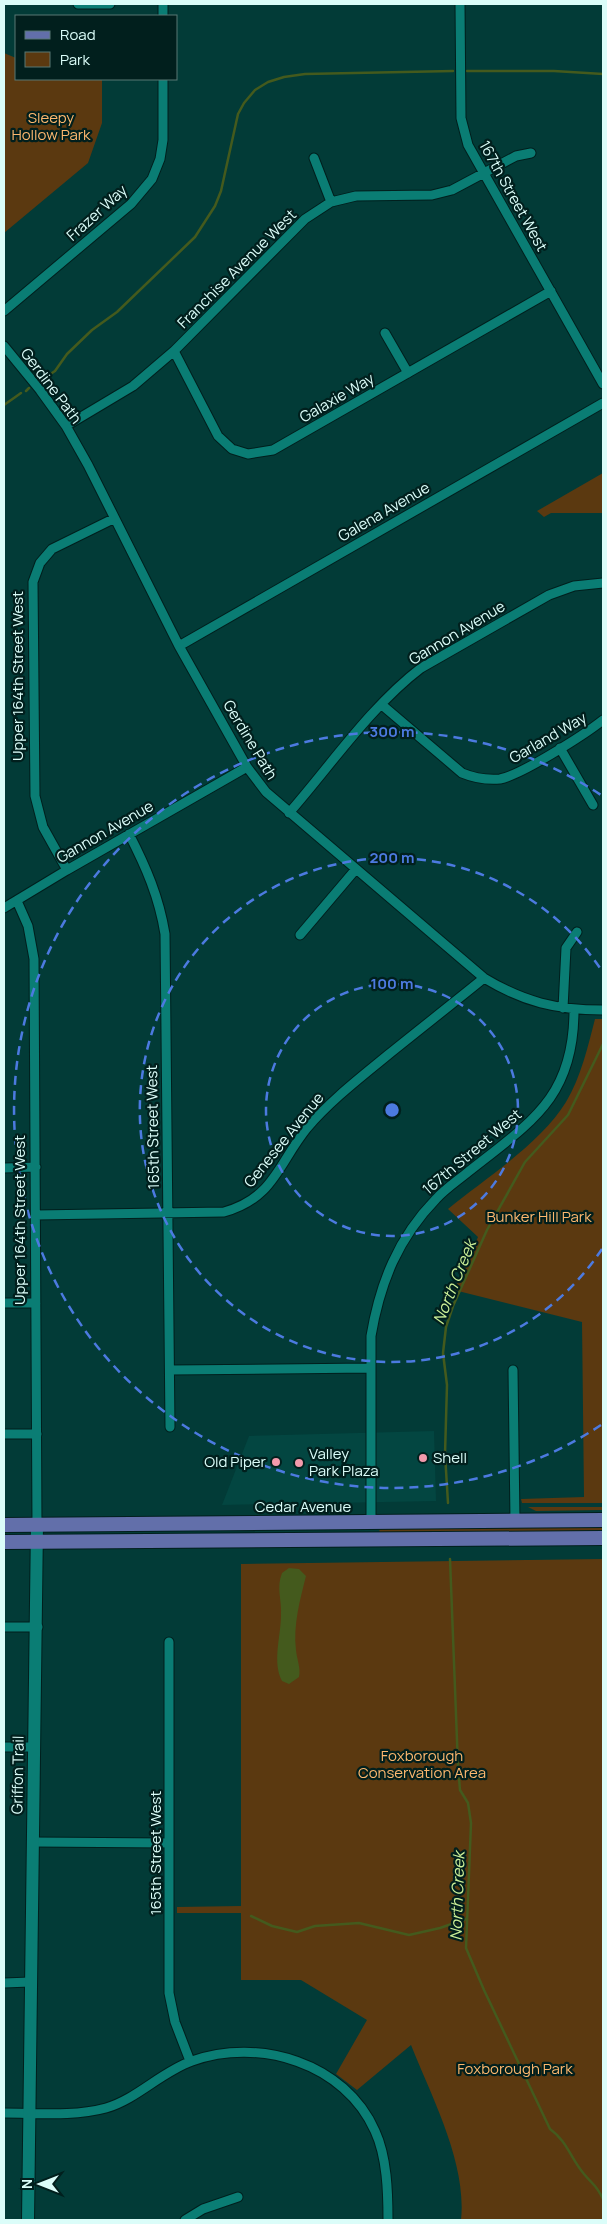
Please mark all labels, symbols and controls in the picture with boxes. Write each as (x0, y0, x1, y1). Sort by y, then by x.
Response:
legend (15, 15, 178, 80)
text: Road (60, 24, 96, 45)
text: Park (60, 49, 90, 70)
park label: Sleepy Hollow Park (11, 107, 91, 145)
street label: 167th Street West (474, 137, 553, 255)
street label: Frazer Way (62, 180, 131, 245)
street label: Franchise Avenue West (173, 205, 301, 333)
street label: Gerdine Path (16, 344, 87, 428)
street label: Galaxie Way (296, 368, 378, 427)
street label: Galena Avenue (334, 477, 434, 546)
street label: Upper 164th Street West (7, 591, 28, 761)
street label: Gannon Avenue (405, 595, 509, 670)
street label: Gerdine Path (218, 696, 283, 784)
street label: Garland Way (505, 707, 590, 768)
text: 300 m (370, 721, 414, 742)
street label: Gannon Avenue (52, 795, 157, 868)
text: 200 m (369, 847, 415, 868)
text: 100 m (371, 973, 413, 994)
street label: 165th Street West (141, 1065, 164, 1189)
street label: Genesee Avenue (239, 1088, 329, 1192)
centre of rings (383, 1101, 401, 1119)
street label: 167th Street West (418, 1104, 526, 1199)
street label: Upper 164th Street West (9, 1135, 30, 1305)
park label: Bunker Hill Park (486, 1206, 592, 1227)
water label: North Creek (427, 1235, 482, 1327)
place label: Valley Park Plaza (309, 1443, 379, 1481)
place label: Shell (433, 1447, 467, 1468)
place label: Old Piper (204, 1451, 267, 1472)
marker: Shell (417, 1452, 429, 1464)
marker: Old Piper (270, 1456, 282, 1468)
marker: Valley Park Plaza (293, 1457, 305, 1469)
street label: Cedar Avenue (255, 1496, 351, 1517)
street label: Griffon Trail (6, 1736, 29, 1814)
park label: Foxborough Conservation Area (358, 1745, 486, 1783)
street label: 165th Street West (145, 1791, 166, 1915)
water label: North Creek (444, 1849, 470, 1941)
park label: Foxborough Park (457, 2058, 573, 2079)
north arrow (15, 2159, 65, 2209)
text: N (17, 2179, 36, 2189)

